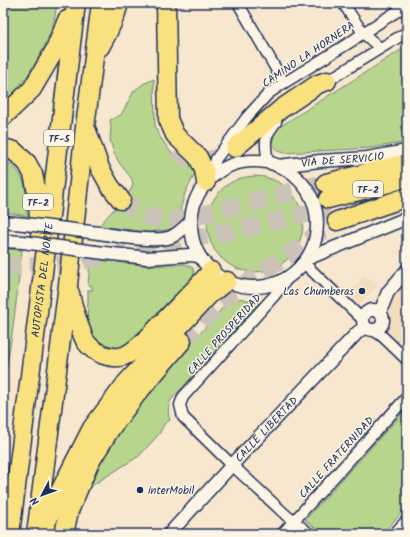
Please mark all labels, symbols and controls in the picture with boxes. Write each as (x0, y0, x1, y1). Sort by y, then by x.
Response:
street label: CAMINO LA HORNERA (259, 17, 359, 93)
road number: TF-5 (44, 130, 74, 146)
street label: VÍA DE SERVICIO (300, 147, 386, 173)
road number: TF-2 (353, 181, 383, 197)
road number: TF-2 (23, 194, 53, 210)
street label: AUTOPISTA DEL NORTE (27, 221, 59, 338)
place label: Las Chumberas (283, 283, 354, 301)
marker: Las Chumberas (357, 286, 367, 296)
street label: CALLE PROSPERIDAD (183, 290, 266, 379)
street label: CALLE LIBERTAD (231, 393, 303, 467)
street label: CALLE FRATERNIDAD (295, 412, 379, 503)
north arrow (22, 475, 62, 515)
place label: interMobil (148, 482, 194, 500)
marker: interMobil (135, 485, 145, 495)
text: N (26, 492, 44, 509)

